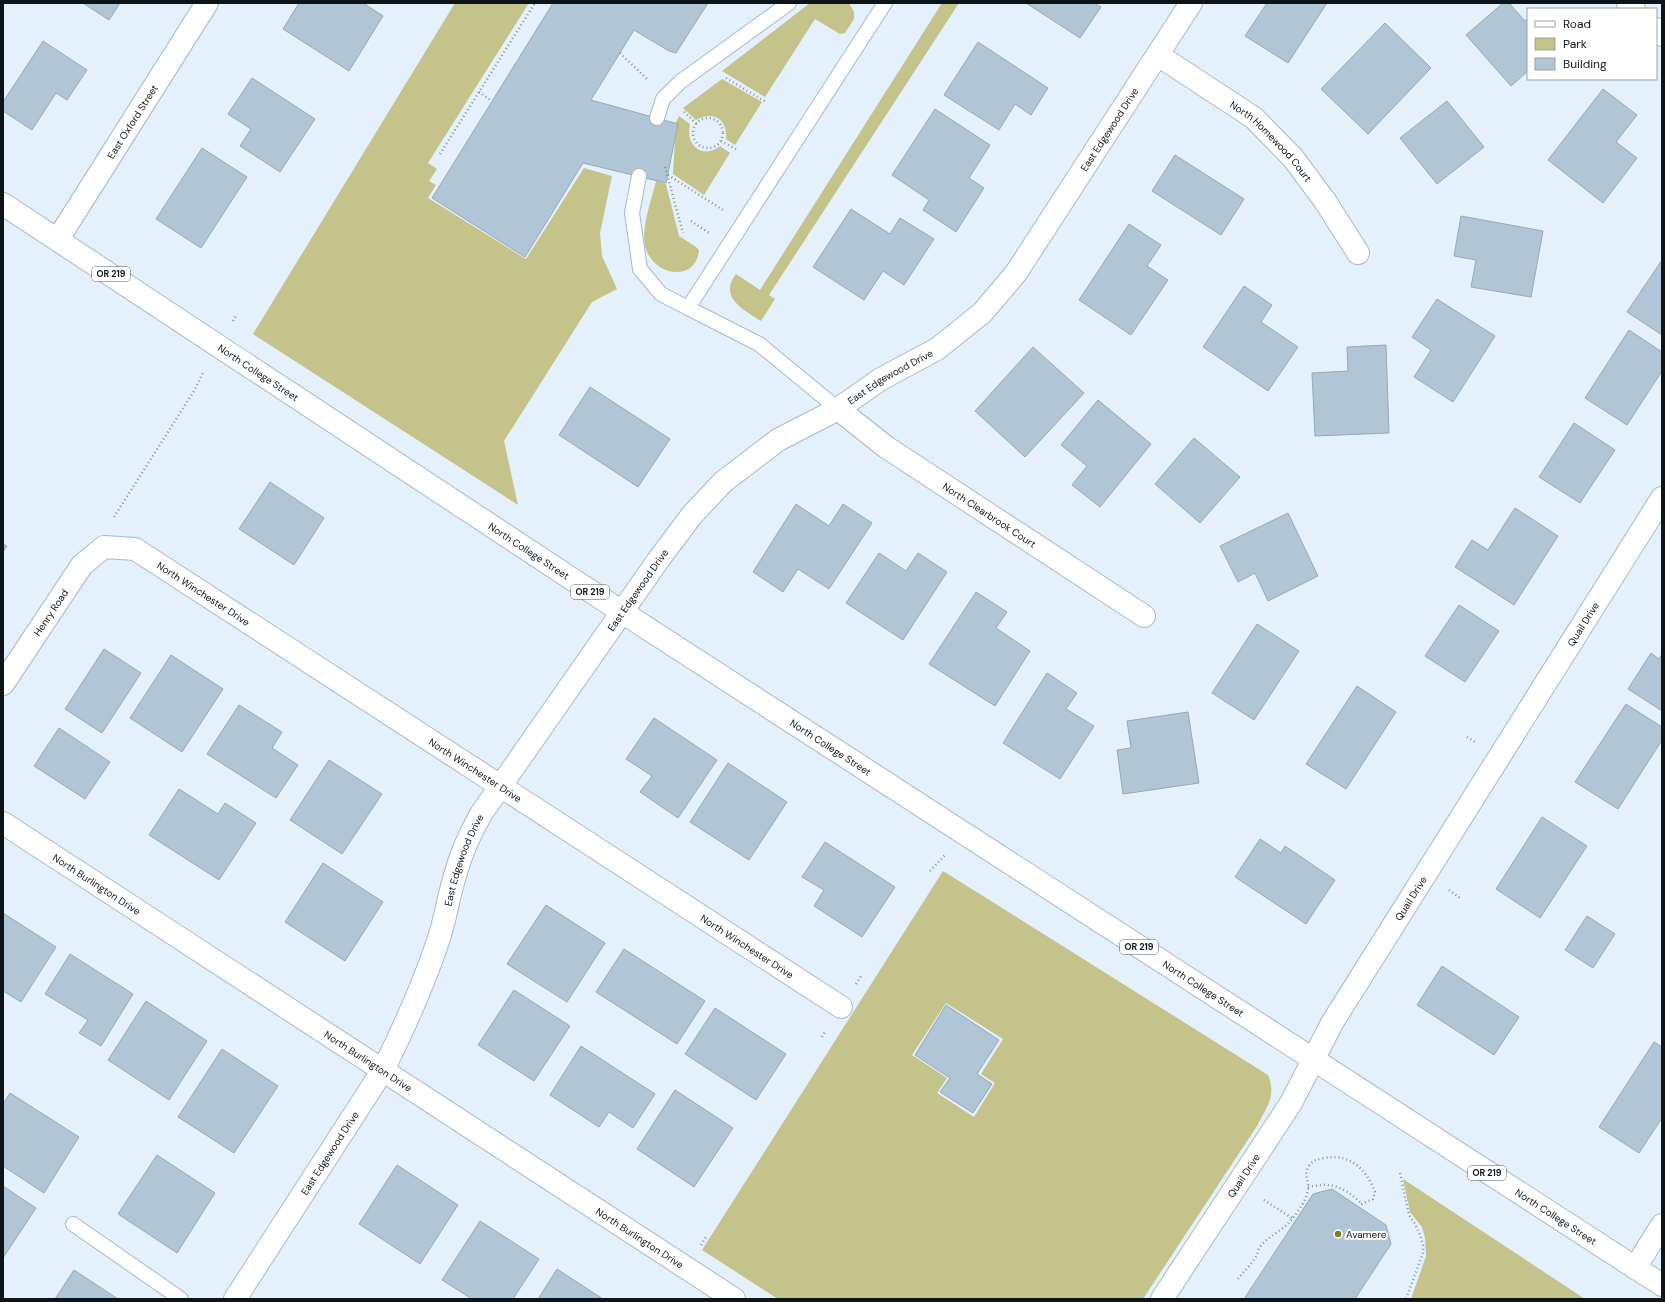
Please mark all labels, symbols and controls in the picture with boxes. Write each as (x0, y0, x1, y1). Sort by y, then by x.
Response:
legend (1527, 8, 1657, 80)
text: Road (1563, 16, 1591, 32)
text: Park (1563, 36, 1587, 52)
text: Building (1563, 56, 1607, 72)
street label: East Oxford Street (104, 82, 161, 161)
street label: East Edgewood Drive (1078, 85, 1142, 174)
street label: North Homewood Court (1227, 98, 1314, 184)
road number: OR 219 (92, 267, 130, 281)
street label: North College Street (215, 341, 301, 404)
street label: East Edgewood Drive (845, 346, 935, 407)
street label: North Clearbrook Court (940, 480, 1038, 551)
street label: North College Street (486, 520, 572, 583)
street label: East Edgewood Drive (605, 546, 671, 634)
street label: North Winchester Drive (154, 559, 252, 629)
road number: OR 219 (571, 585, 609, 599)
street label: Henry Road (31, 587, 71, 639)
street label: Quail Drive (1565, 599, 1602, 649)
street label: North College Street (787, 716, 874, 779)
street label: North Winchester Drive (426, 735, 524, 805)
street label: East Edgewood Drive (441, 812, 487, 907)
street label: North Burlington Drive (50, 851, 143, 918)
street label: Quail Drive (1392, 874, 1430, 923)
street label: North Winchester Drive (698, 912, 796, 982)
road number: OR 219 (1120, 940, 1158, 954)
street label: North College Street (1160, 958, 1246, 1020)
street label: North Burlington Drive (322, 1028, 415, 1095)
street label: East Edgewood Drive (298, 1108, 362, 1198)
street label: Quail Drive (1225, 1151, 1263, 1200)
road number: OR 219 (1468, 1166, 1506, 1180)
street label: North College Street (1513, 1186, 1599, 1248)
street label: North Burlington Drive (593, 1205, 686, 1272)
place label: Avamere (1346, 1228, 1387, 1241)
marker: Avamere (1333, 1229, 1343, 1239)

